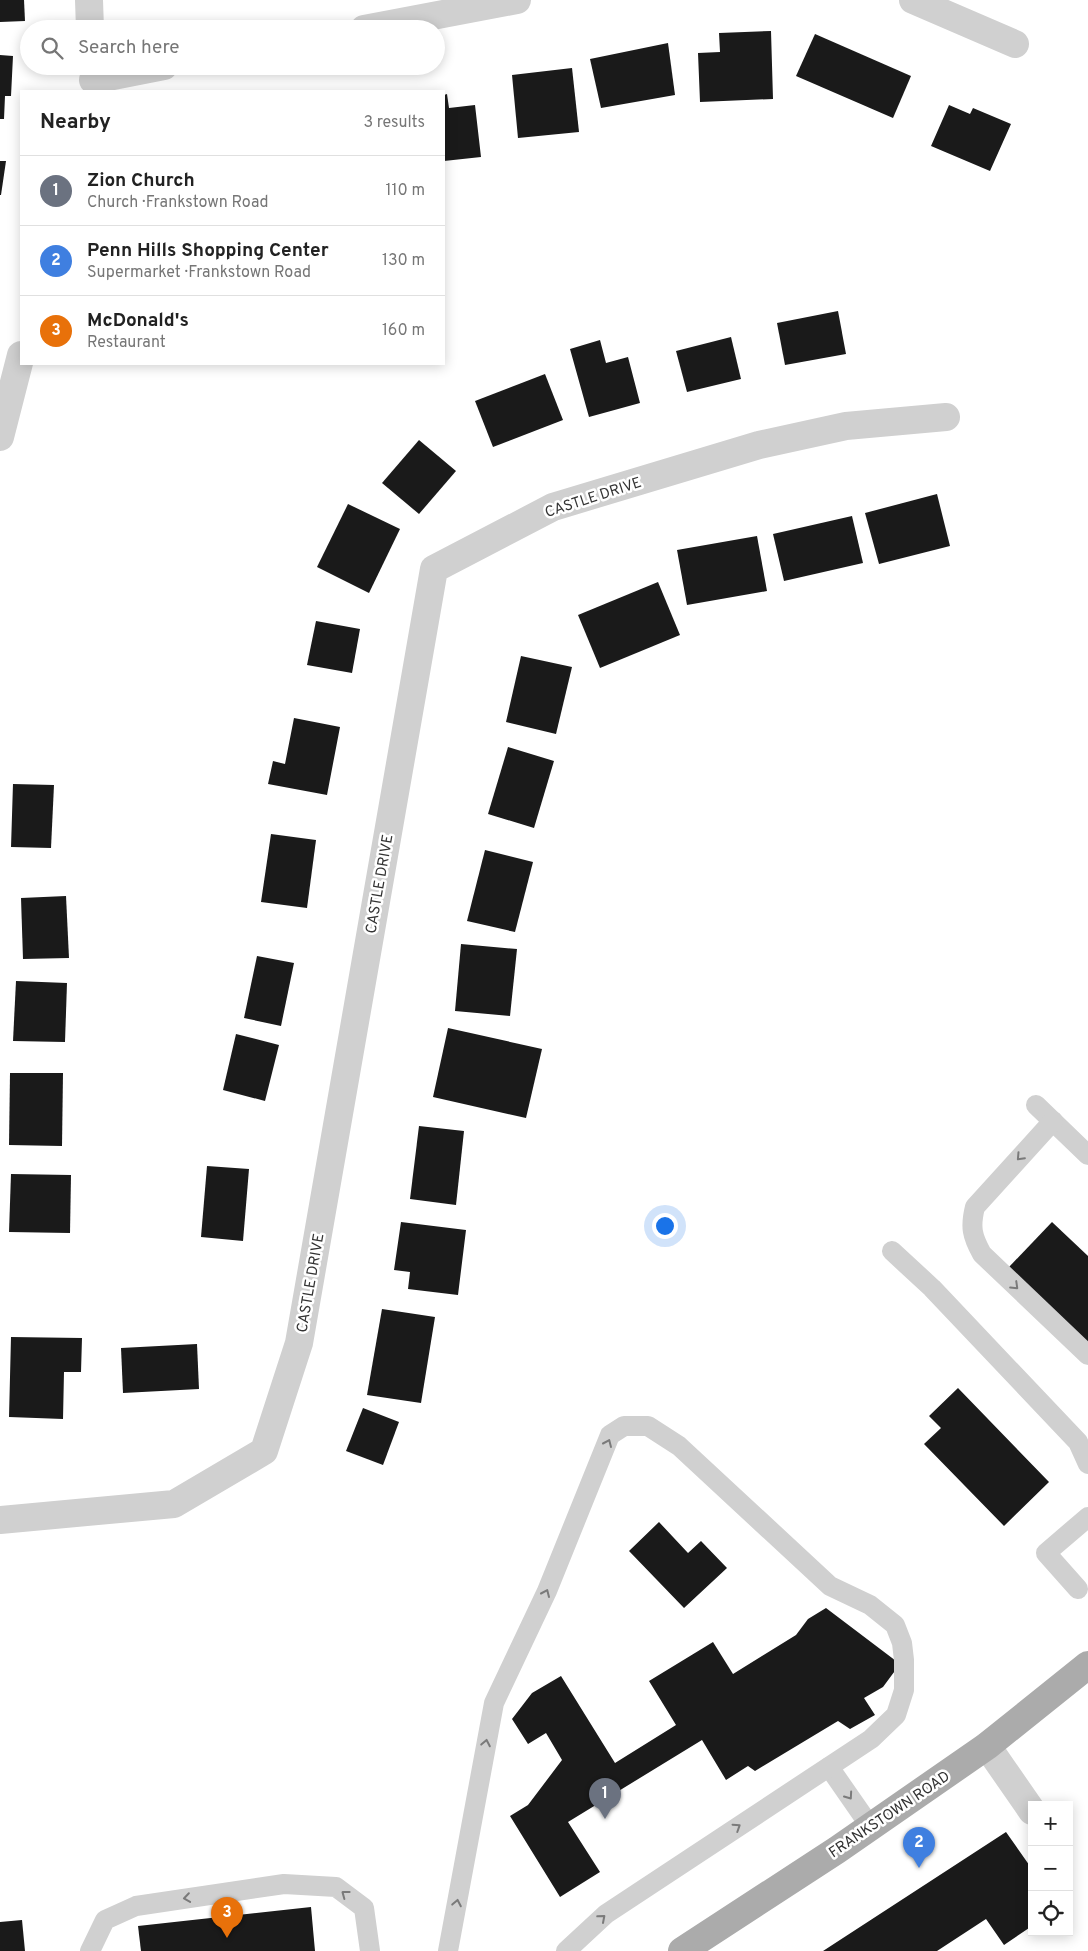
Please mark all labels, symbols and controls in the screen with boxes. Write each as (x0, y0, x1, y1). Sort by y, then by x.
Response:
search box (20, 20, 445, 75)
icon: search (38, 34, 66, 62)
text: Search here (78, 36, 180, 60)
text: Nearby (40, 109, 111, 136)
text: 3 results (363, 113, 425, 133)
text: Zion Church (87, 169, 195, 193)
text: 1 (53, 181, 59, 201)
text: 110 m (385, 181, 425, 201)
text: Church · Frankstown Road (87, 193, 269, 213)
text: Penn Hills Shopping Center (87, 239, 329, 263)
text: 2 (51, 251, 61, 271)
text: 130 m (382, 251, 425, 271)
text: Supermarket · Frankstown Road (87, 263, 311, 283)
text: McDonald's (87, 309, 189, 333)
text: 3 (51, 321, 61, 341)
text: 160 m (382, 321, 425, 341)
text: Restaurant (87, 333, 166, 353)
street label: CASTLE DRIVE (543, 474, 644, 523)
street label: CASTLE DRIVE (362, 833, 399, 935)
one-way arrow (1016, 1151, 1025, 1160)
your location (652, 1213, 678, 1239)
street label: CASTLE DRIVE (293, 1232, 330, 1334)
one-way arrow (1010, 1280, 1019, 1289)
one-way arrow (601, 1439, 612, 1448)
one-way arrow (540, 1589, 550, 1598)
one-way arrow (481, 1739, 491, 1748)
street label: FRANKSTOWN ROAD (826, 1768, 954, 1863)
pin: 1 (589, 1778, 621, 1819)
one-way arrow (843, 1791, 852, 1800)
map controls (1028, 1801, 1073, 1936)
button: + (1028, 1801, 1073, 1846)
one-way arrow (732, 1824, 741, 1834)
pin: 2 (903, 1827, 935, 1868)
button: − (1028, 1846, 1073, 1891)
one-way arrow (342, 1891, 351, 1900)
button: locate (1028, 1891, 1073, 1936)
one-way arrow (182, 1893, 191, 1903)
pin: 3 (211, 1897, 243, 1938)
one-way arrow (451, 1899, 461, 1907)
one-way arrow (596, 1915, 605, 1924)

